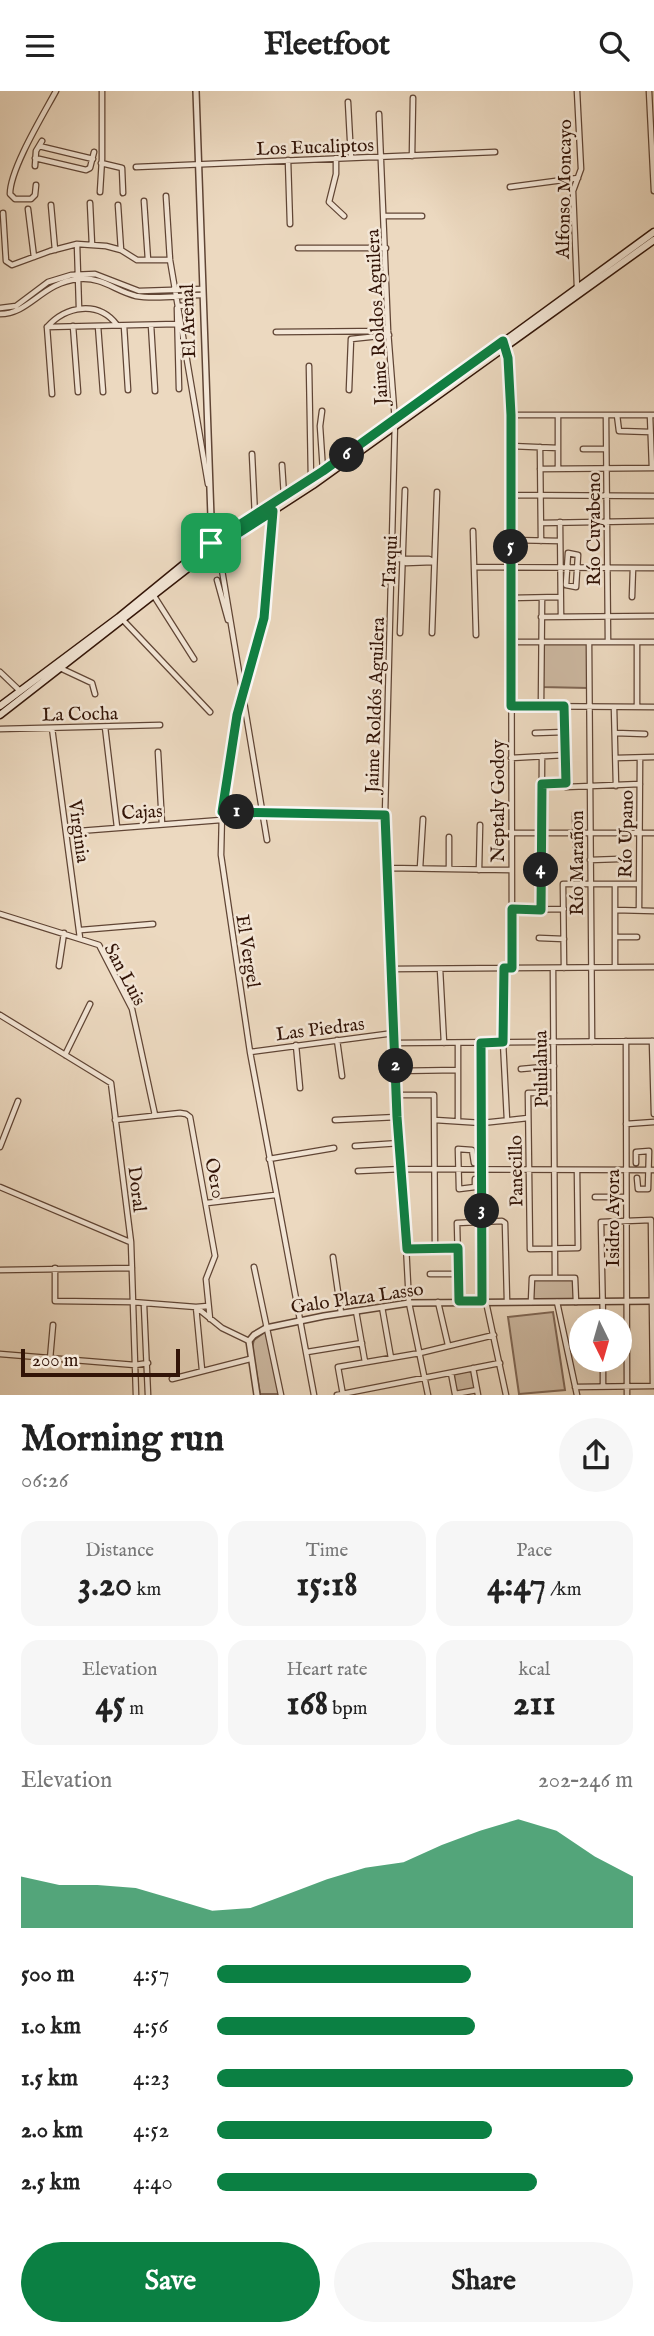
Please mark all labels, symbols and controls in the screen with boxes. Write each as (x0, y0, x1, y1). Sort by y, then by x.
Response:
text: Fleetfoot (264, 25, 390, 66)
icon: menu (21, 27, 59, 65)
icon: search (595, 27, 633, 65)
street label: Alfonso Moncayo (552, 119, 578, 260)
street label: Los Eucaliptos (256, 134, 374, 162)
street label: Jaime Roldos Aguilera (361, 228, 395, 407)
street label: El Arenal (176, 282, 202, 359)
pin: 6 (330, 437, 364, 473)
text: 6 (342, 442, 351, 466)
street label: Río Cuyabeno (583, 472, 607, 586)
pin (181, 513, 241, 573)
icon: arrive (192, 524, 230, 562)
pin: 5 (494, 529, 528, 565)
text: 5 (507, 534, 514, 558)
street label: Tarqui (378, 535, 404, 587)
street label: Jaime Roldós Aguilera (361, 616, 391, 795)
street label: La Cocha (42, 702, 119, 728)
street label: Neptaly Godoy (487, 739, 511, 863)
street label: Río Upano (614, 790, 640, 878)
pin: 1 (219, 795, 254, 829)
street label: Virginia (62, 797, 94, 865)
text: 1 (233, 799, 240, 823)
street label: Cajas (121, 800, 163, 826)
street label: Río Marañon (566, 810, 590, 916)
pin: 4 (524, 853, 558, 887)
text: 4 (536, 857, 545, 881)
street label: El Vergel (229, 913, 265, 990)
street label: San Luis (98, 940, 151, 1010)
street label: Las Piedras (274, 1013, 366, 1047)
street label: Pululahua (529, 1029, 555, 1108)
pin: 2 (378, 1049, 414, 1083)
text: 2 (391, 1053, 400, 1077)
street label: Panecillo (504, 1135, 530, 1207)
street label: Oe10 (198, 1156, 230, 1201)
street label: Doral (121, 1165, 151, 1214)
street label: Isidro Ayora (602, 1168, 626, 1267)
pin: 3 (464, 1193, 500, 1229)
text: 3 (478, 1198, 485, 1222)
street label: Galo Plaza Lasso (289, 1278, 425, 1320)
north arrow (569, 1309, 632, 1372)
map controls (569, 1309, 632, 1372)
scale bar (21, 1345, 180, 1377)
text: 200 m (32, 1349, 78, 1373)
text: Morning run (21, 1416, 224, 1464)
button: share (559, 1418, 633, 1492)
text: 06:26 (21, 1466, 69, 1495)
text: Distance (85, 1539, 154, 1563)
text: Time (306, 1539, 348, 1563)
text: Pace (516, 1539, 552, 1563)
text: 3.20 (78, 1563, 132, 1608)
text: 15:18 (296, 1563, 358, 1608)
text: 4:47 (487, 1563, 546, 1608)
text: km (132, 1578, 161, 1602)
text: /km (546, 1578, 581, 1602)
text: Elevation (82, 1658, 157, 1682)
text: Heart rate (286, 1658, 368, 1682)
text: kcal (518, 1658, 550, 1682)
text: 45 (95, 1682, 125, 1727)
text: 168 (287, 1682, 328, 1727)
text: 211 (513, 1682, 556, 1727)
text: m (125, 1697, 144, 1721)
text: bpm (328, 1697, 367, 1721)
text: Elevation (21, 1766, 112, 1795)
text: 202–246 m (538, 1766, 633, 1795)
text: 500 m (21, 1960, 75, 1989)
text: 4:57 (133, 1960, 169, 1989)
text: 1.0 km (21, 2012, 81, 2041)
text: 4:56 (133, 2012, 168, 2041)
text: 1.5 km (21, 2064, 78, 2093)
text: 4:23 (133, 2064, 170, 2093)
text: 2.0 km (21, 2116, 83, 2145)
text: 4:52 (133, 2116, 169, 2145)
text: 2.5 km (21, 2168, 80, 2197)
text: 4:40 (133, 2168, 173, 2197)
button: Save (21, 2242, 320, 2322)
button: Share (334, 2242, 633, 2322)

